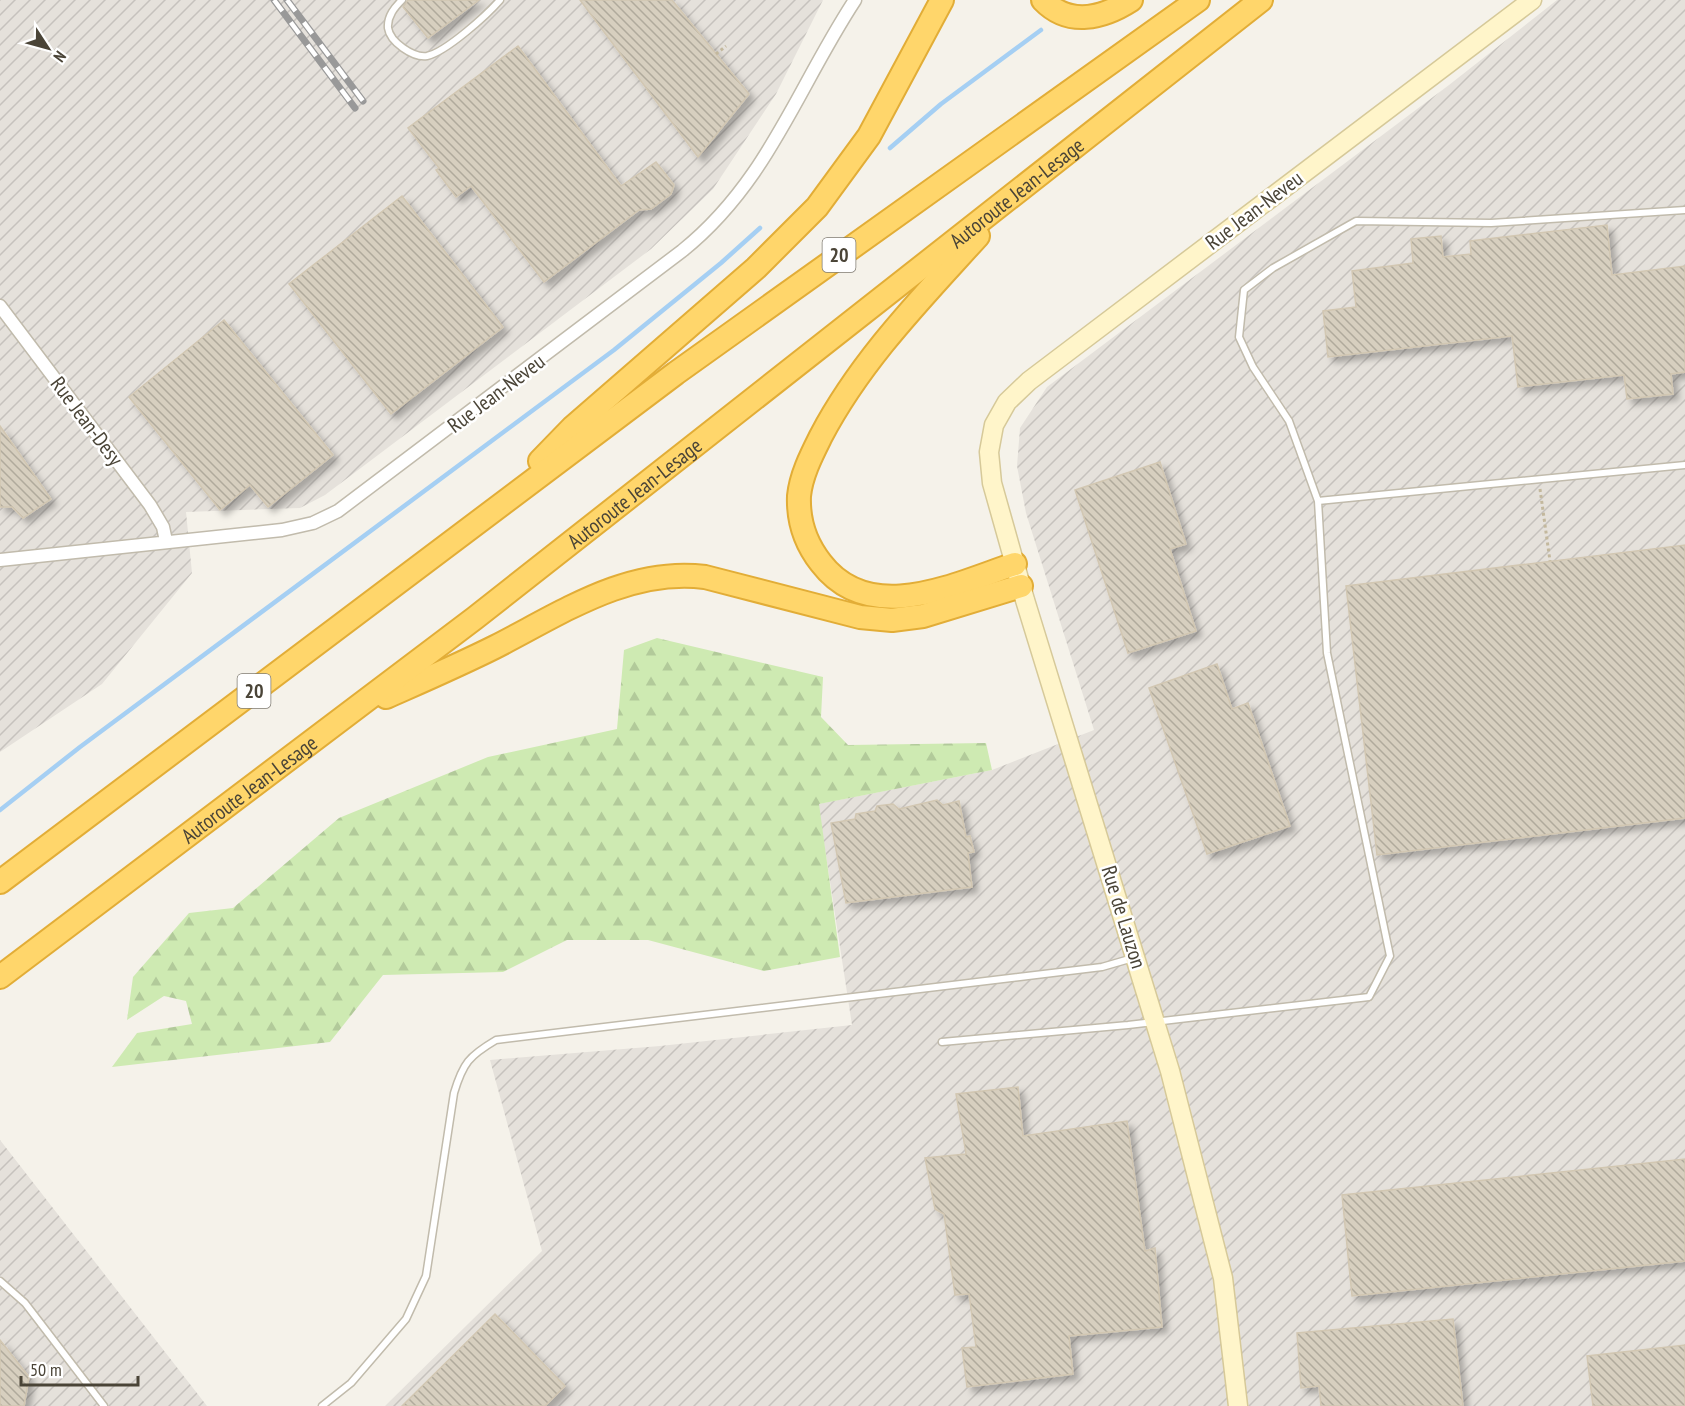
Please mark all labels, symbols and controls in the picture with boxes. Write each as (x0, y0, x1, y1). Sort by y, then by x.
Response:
north arrow (18, 18, 78, 78)
text: N (50, 47, 71, 66)
street label: Autoroute Jean-Lesage (944, 131, 1089, 254)
street label: Rue Jean-Neveu (1200, 165, 1308, 255)
road number: 20 (822, 238, 856, 272)
street label: Rue Jean-Neveu (442, 348, 550, 438)
street label: Rue Jean-Desy (45, 371, 129, 471)
street label: Autoroute Jean-Lesage (562, 432, 707, 554)
road number: 20 (238, 674, 270, 708)
street label: Autoroute Jean-Lesage (175, 729, 322, 849)
street label: Rue de Lauzon (1096, 862, 1152, 972)
scale bar (21, 1349, 138, 1387)
text: 50 m (30, 1358, 62, 1381)

